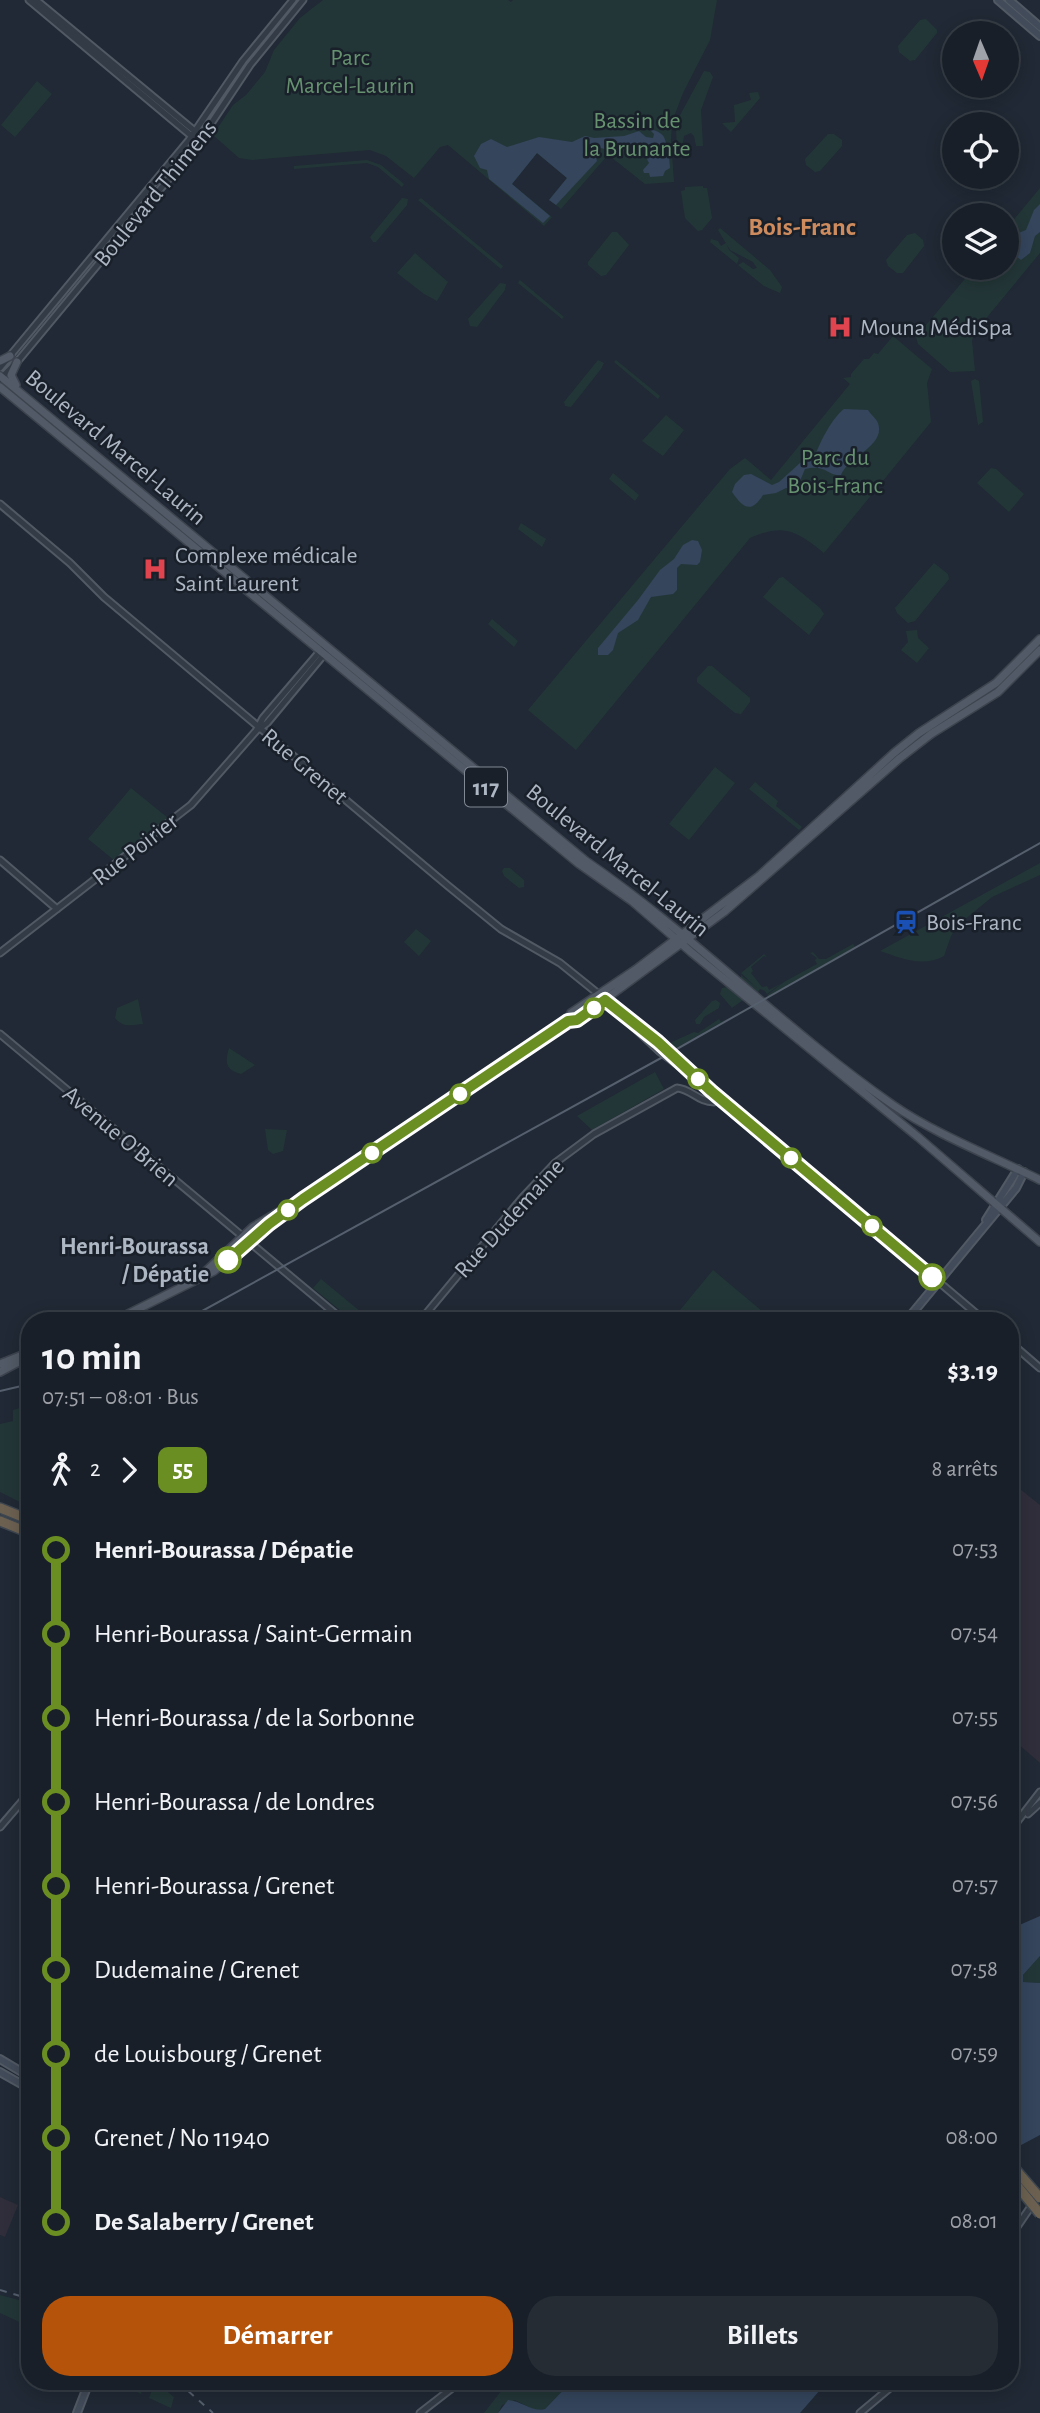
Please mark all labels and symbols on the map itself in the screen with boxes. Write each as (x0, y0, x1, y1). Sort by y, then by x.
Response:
north arrow (942, 21, 1018, 98)
park label: Parc Marcel-Laurin (285, 46, 415, 98)
park label: Bassin de la Brunante (583, 109, 691, 161)
street label: Boulevard Thimens (90, 116, 222, 271)
district label: Bois-Franc (748, 214, 856, 240)
hospital icon: Mouna MédiSpa (826, 313, 854, 341)
place label: Mouna MédiSpa (860, 316, 1012, 340)
street label: Boulevard Marcel-Laurin (20, 365, 210, 530)
park label: Parc du Bois-Franc (787, 446, 883, 498)
place label: Complexe médicale Saint Laurent (175, 544, 358, 596)
hospital icon: Complexe médicale Saint Laurent (141, 555, 169, 583)
street label: Rue Grenet (257, 724, 352, 810)
road number: 117 (465, 768, 507, 806)
street label: Boulevard Marcel-Laurin (521, 780, 713, 942)
street label: Rue Poirier (88, 809, 183, 890)
station icon: Bois-Franc (892, 908, 920, 936)
place label: Bois-Franc (926, 911, 1021, 935)
unlabelled marker (584, 998, 604, 1018)
unlabelled marker (688, 1069, 708, 1089)
street label: Avenue O'Brien (58, 1082, 183, 1192)
unlabelled marker (450, 1084, 470, 1104)
unlabelled marker (362, 1143, 382, 1163)
unlabelled marker (781, 1148, 801, 1168)
street label: Rue Dudemaine (450, 1155, 569, 1283)
unlabelled marker (278, 1200, 298, 1220)
unlabelled marker (862, 1216, 882, 1236)
place label: Henri-Bourassa / Dépatie (60, 1235, 209, 1287)
marker: Henri-Bourassa / Dépatie (215, 1247, 241, 1273)
unlabelled marker (919, 1264, 945, 1290)

